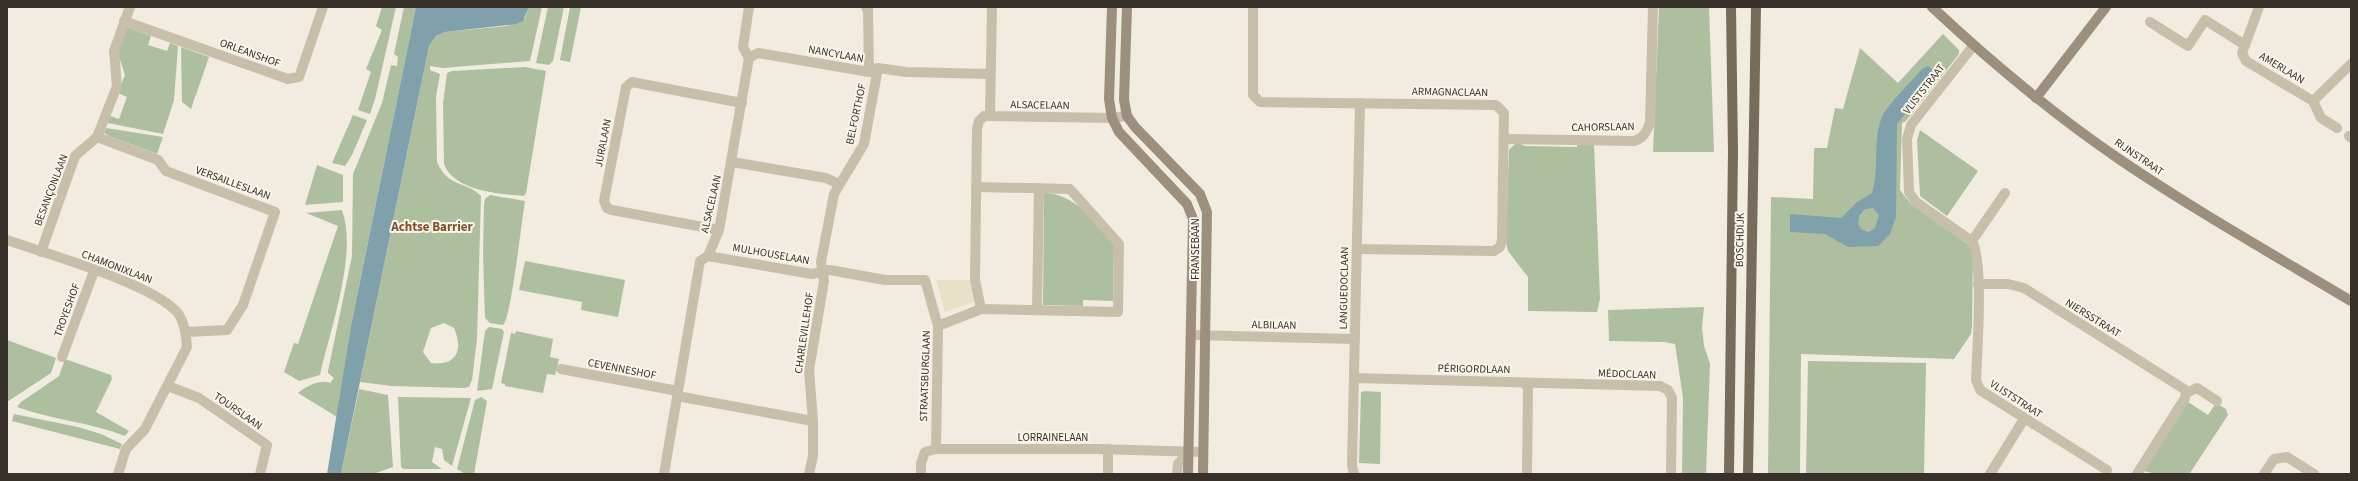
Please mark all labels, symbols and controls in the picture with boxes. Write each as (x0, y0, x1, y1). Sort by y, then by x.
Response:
street label: ORLEANSHOF (218, 35, 283, 71)
street label: NANCYLAAN (807, 42, 865, 66)
street label: AMERLAAN (2257, 49, 2307, 87)
street label: VLISTSTRAAT (1900, 61, 1948, 117)
street label: BELFORTHOF (842, 81, 870, 146)
street label: ARMAGNACLAAN (1412, 84, 1488, 100)
street label: ALSACELAAN (1010, 97, 1070, 113)
street label: JURALAAN (591, 118, 615, 168)
street label: CAHORSLAAN (1571, 119, 1635, 135)
street label: RIJNSTRAAT (2111, 135, 2167, 179)
street label: BESANÇONLAAN (30, 152, 72, 228)
street label: VERSAILLESLAAN (193, 162, 273, 204)
street label: ALSACELAAN (697, 173, 725, 235)
street label: BOSCHDIJK (1732, 212, 1748, 267)
district label: Achtse Barrier (390, 218, 474, 236)
street label: FRANSEBAAN (1188, 218, 1203, 280)
street label: MULHOUSELAAN (731, 240, 811, 268)
street label: LANGUEDOCLAAN (1336, 246, 1352, 330)
street label: CHAMONIXLAAN (79, 247, 155, 287)
street label: TROYESHOF (50, 281, 84, 339)
street label: CHARLEVILLEHOF (791, 291, 817, 375)
street label: NIERSSTRAAT (2062, 295, 2124, 341)
street label: ALBILAAN (1251, 317, 1297, 333)
street label: STRAATSBURGLAAN (916, 330, 934, 422)
street label: CEVENNESHOF (587, 355, 658, 383)
street label: PÉRIGORDLAAN (1438, 361, 1510, 377)
street label: MÉDOCLAAN (1597, 365, 1657, 383)
street label: VLISTSTRAAT (1987, 376, 2045, 422)
street label: TOURSLAAN (211, 389, 265, 433)
street label: LORRAINELAAN (1018, 430, 1089, 445)

